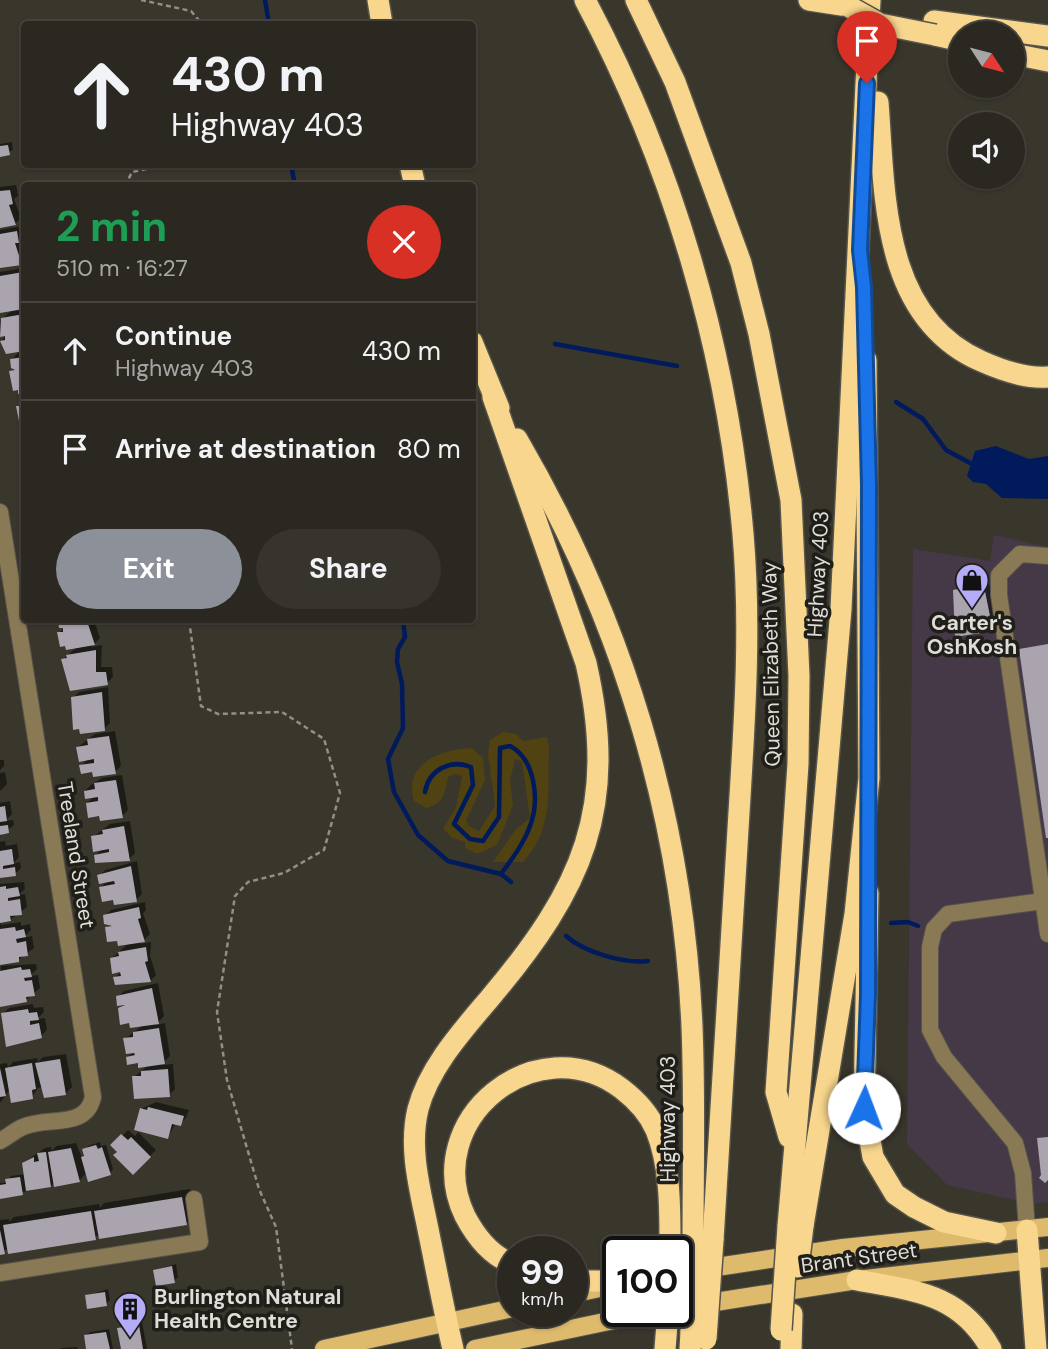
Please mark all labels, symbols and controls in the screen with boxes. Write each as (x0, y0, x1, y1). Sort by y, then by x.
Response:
pin (837, 11, 897, 83)
north arrow (948, 21, 1026, 98)
map controls (948, 21, 1025, 189)
icon: arrive (848, 22, 886, 60)
text: 430 m (171, 42, 325, 106)
icon: ahead (56, 49, 147, 140)
text: Highway 403 (171, 104, 364, 146)
button: sound (948, 112, 1025, 189)
text: 2 min (56, 199, 167, 254)
button: close (367, 205, 441, 279)
text: 510 m · 16:27 (56, 253, 188, 283)
text: Continue (115, 319, 232, 353)
icon: ahead (56, 332, 94, 370)
text: 430 m (362, 334, 441, 368)
text: Highway 403 (115, 353, 254, 383)
icon: arrive (56, 430, 94, 468)
text: Arrive at destination (115, 432, 376, 466)
text: 80 m (397, 432, 461, 466)
street label: Highway 403 (801, 510, 835, 638)
button: Exit (56, 529, 242, 609)
button: Share (256, 529, 441, 609)
street label: Queen Elizabeth Way (755, 561, 787, 767)
shop icon: Carter's OshKosh (953, 561, 991, 610)
place label: Carter's OshKosh (927, 609, 1017, 661)
street label: Treeland Street (51, 780, 101, 930)
street label: Highway 403 (654, 1056, 682, 1182)
position arrow (827, 1071, 901, 1145)
speed limit sign: 100 (602, 1236, 693, 1327)
street label: Brant Street (799, 1236, 919, 1280)
text: 99 (520, 1249, 565, 1295)
place label: Burlington Natural Health Centre (154, 1283, 341, 1335)
text: km/h (521, 1287, 564, 1311)
building icon: Burlington Natural Health Centre (111, 1290, 149, 1339)

